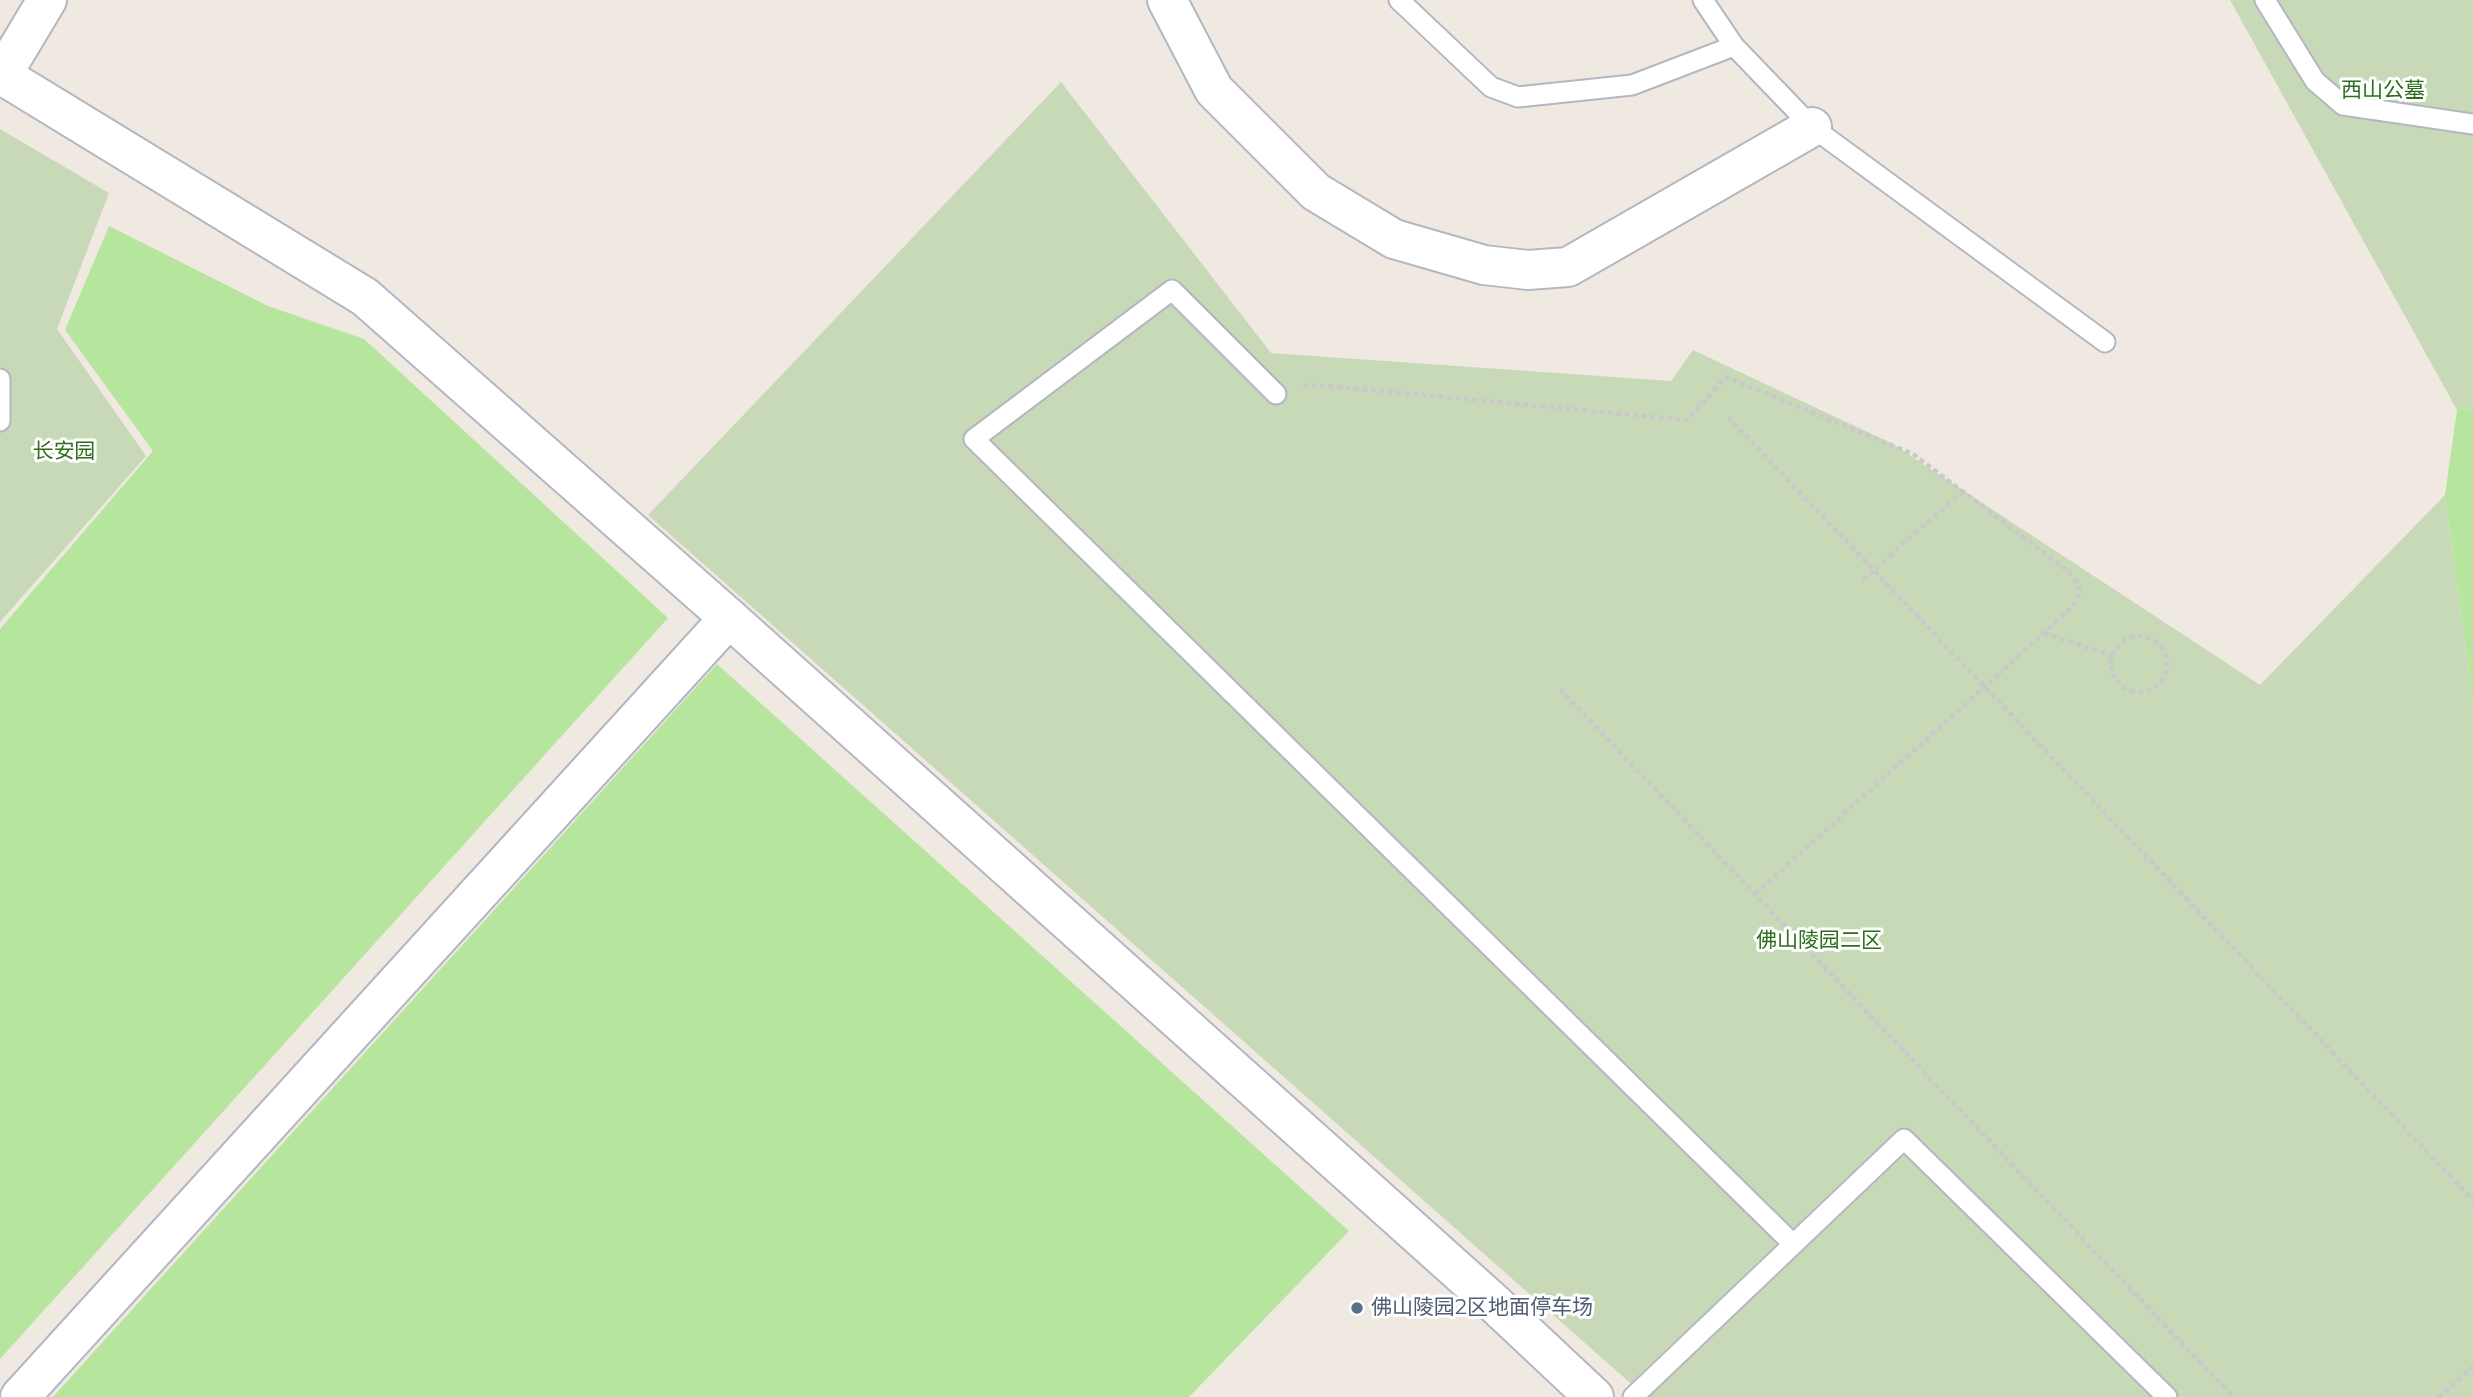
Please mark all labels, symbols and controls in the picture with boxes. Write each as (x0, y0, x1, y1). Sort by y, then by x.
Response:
park label: 西山公墓 (2341, 78, 2425, 104)
park label: 长安园 (33, 439, 95, 465)
park label: 佛山陵园二区 (1756, 928, 1882, 954)
place label: 佛山陵园2区地面停车场 (1371, 1295, 1593, 1321)
marker: 佛山陵园2区地面停车场 (1349, 1300, 1365, 1316)

